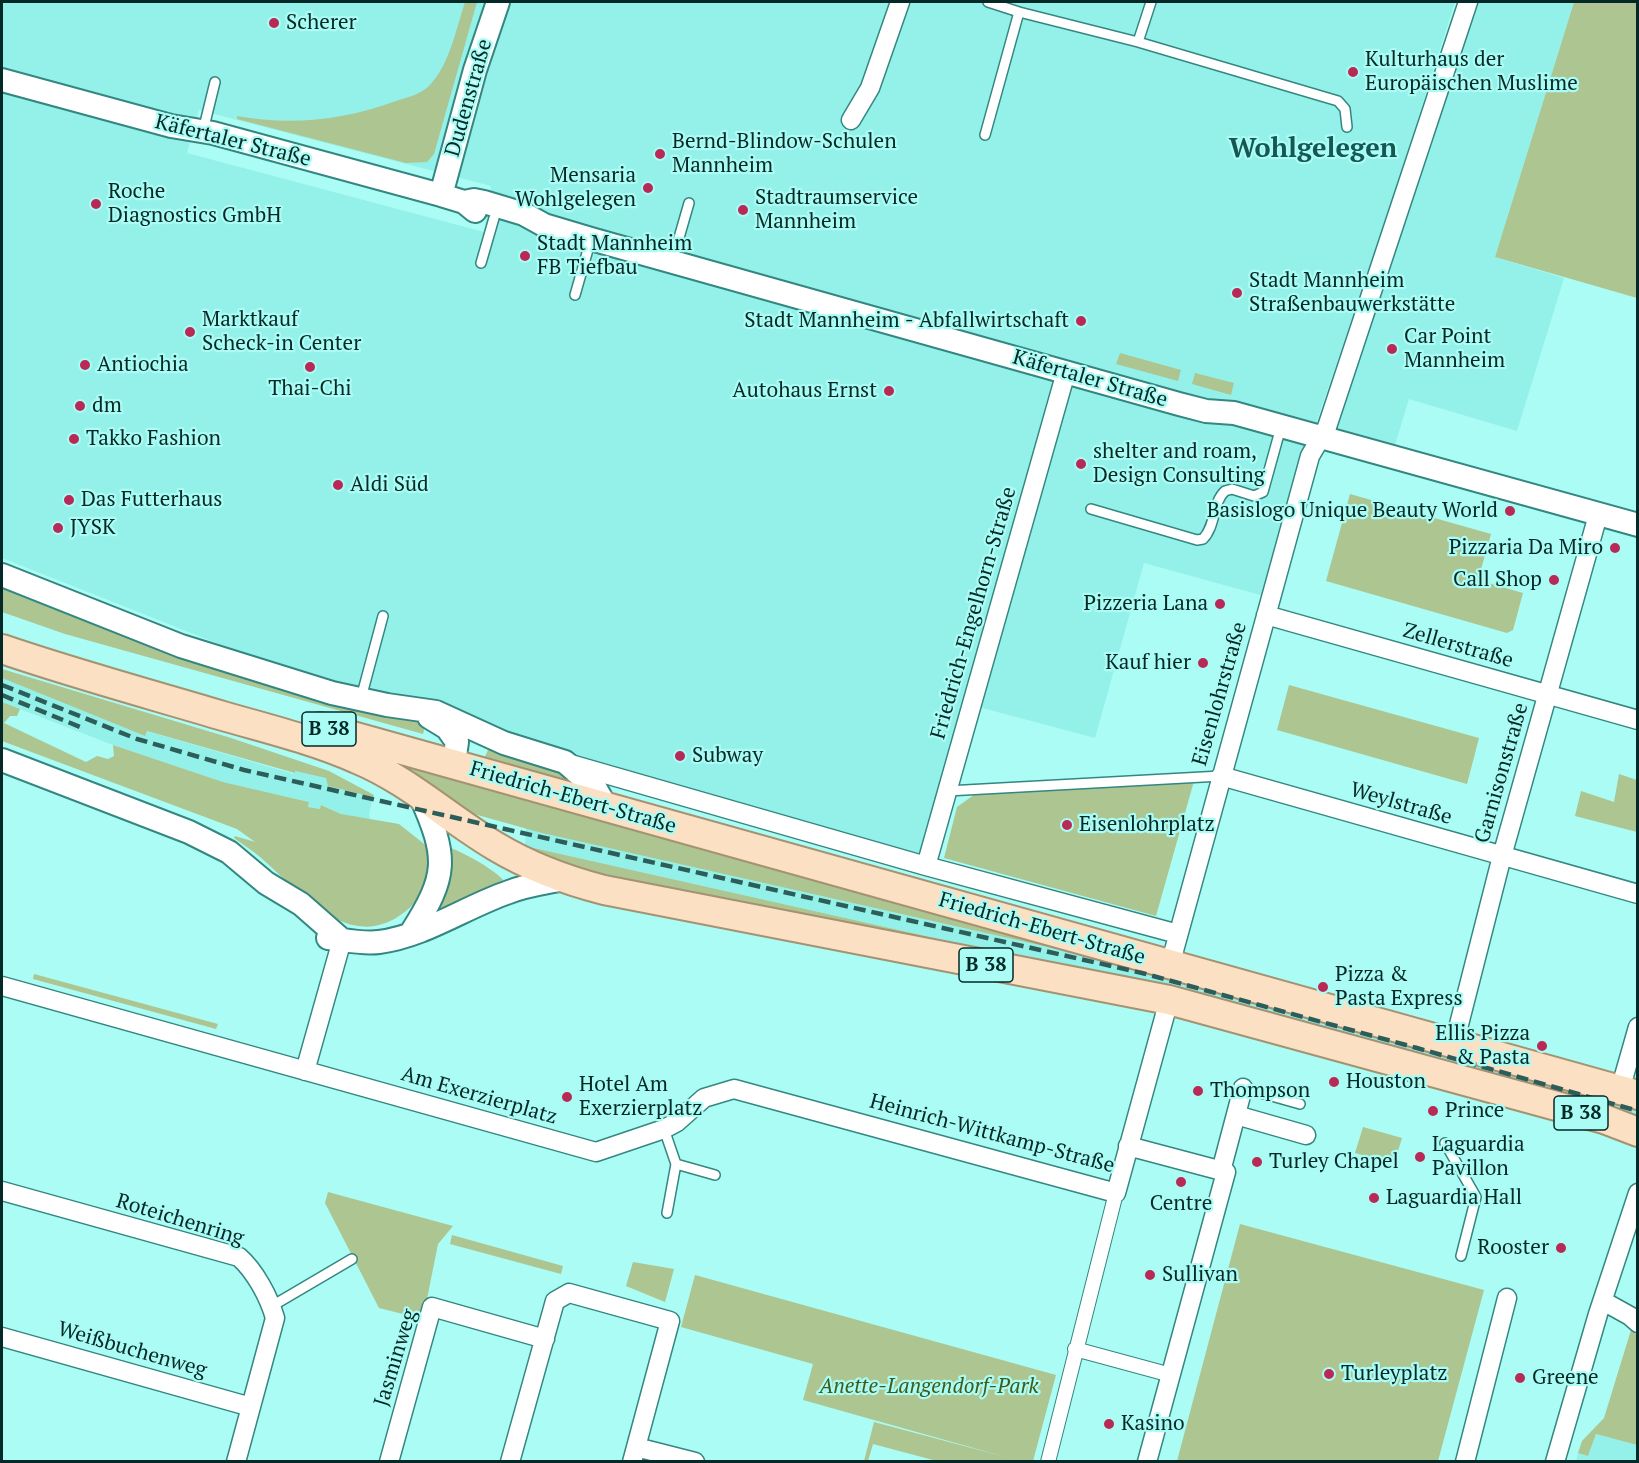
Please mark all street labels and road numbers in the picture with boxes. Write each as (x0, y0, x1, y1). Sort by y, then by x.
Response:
street label: Dudenstraße (440, 36, 498, 160)
street label: Käfertaler Straße (152, 109, 314, 173)
street label: Käfertaler Straße (1010, 345, 1170, 413)
street label: Friedrich-Engelhorn-Straße (926, 484, 1022, 742)
street label: Zellerstraße (1400, 618, 1516, 674)
street label: Eisenlohrstraße (1187, 619, 1253, 769)
street label: Garnisonstraße (1470, 700, 1534, 846)
road number: B 38 (302, 712, 356, 746)
street label: Friedrich-Ebert-Straße (467, 756, 679, 840)
street label: Weylstraße (1347, 777, 1455, 831)
street label: Friedrich-Ebert-Straße (936, 887, 1148, 971)
road number: B 38 (959, 948, 1013, 982)
street label: Am Exerzierplatz (398, 1062, 560, 1130)
street label: Heinrich-Wittkamp-Straße (867, 1089, 1117, 1179)
road number: B 38 (1554, 1096, 1608, 1130)
street label: Roteichenring (113, 1189, 247, 1251)
street label: Jasminweg (369, 1306, 423, 1410)
street label: Weißbuchenweg (55, 1317, 209, 1383)

